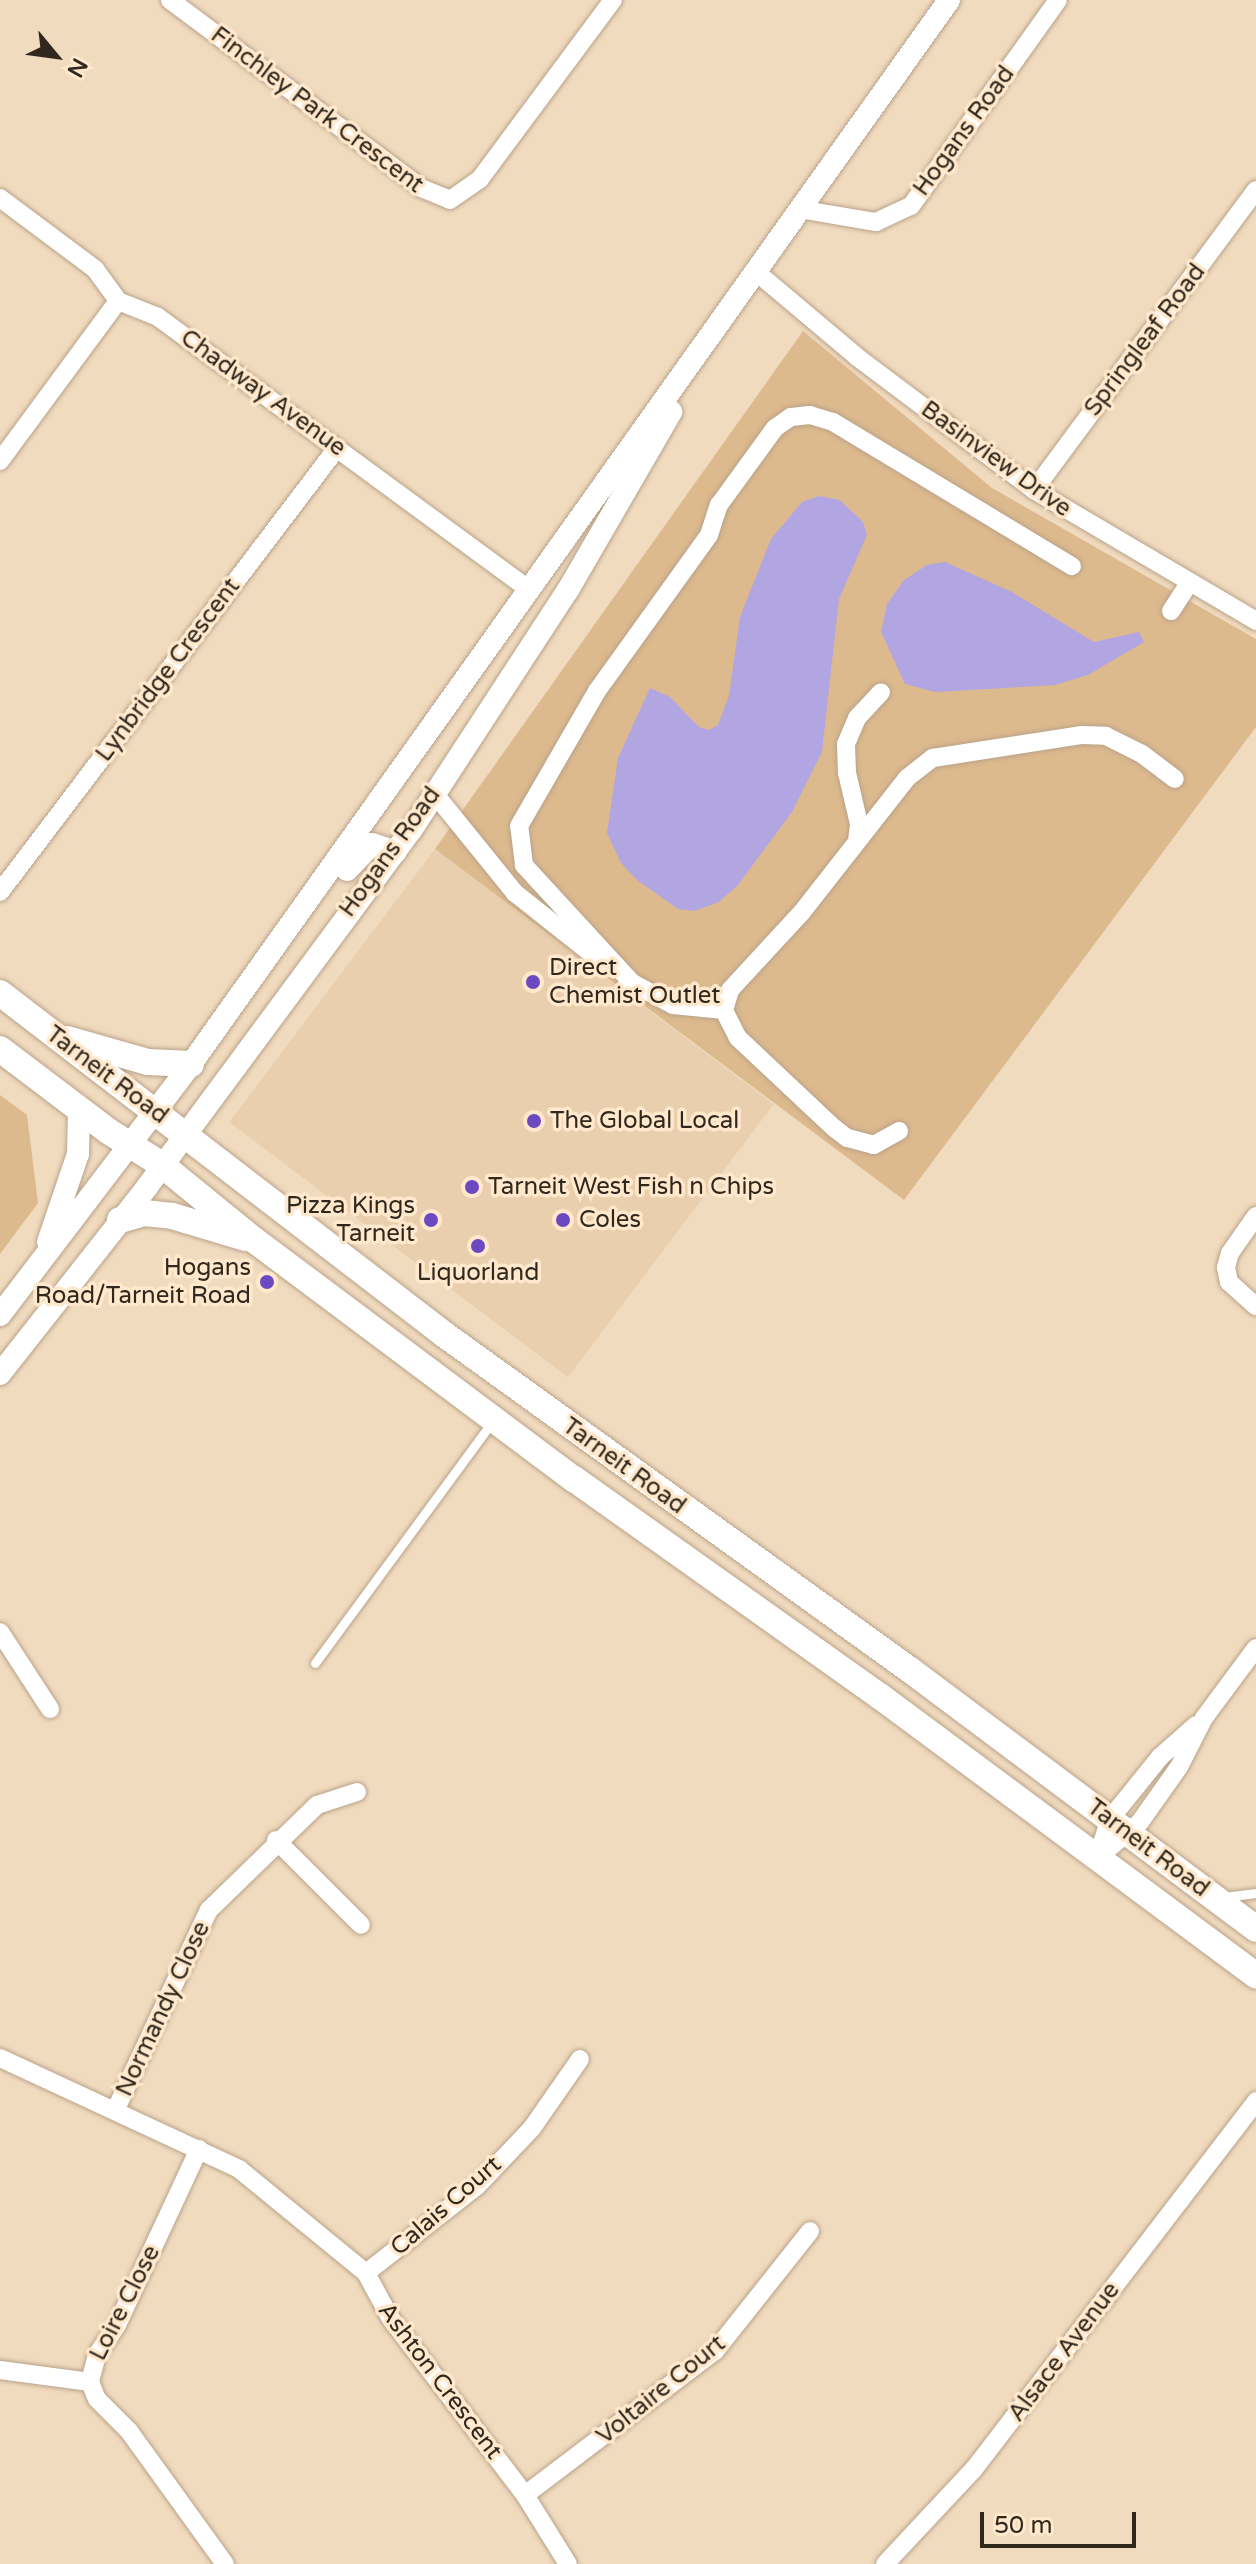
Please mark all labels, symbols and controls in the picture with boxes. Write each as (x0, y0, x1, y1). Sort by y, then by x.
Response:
north arrow (16, 16, 96, 96)
street label: Finchley Park Crescent (205, 21, 429, 199)
text: N (61, 54, 93, 82)
street label: Hogans Road (907, 60, 1021, 202)
street label: Springleaf Road (1078, 258, 1212, 422)
street label: Chadway Avenue (175, 323, 351, 463)
street label: Basinview Drive (915, 395, 1077, 523)
street label: Lynbridge Crescent (90, 573, 246, 767)
street label: Hogans Road (333, 781, 447, 923)
place label: Direct Chemist Outlet (549, 954, 721, 1010)
marker: Direct Chemist Outlet (524, 973, 542, 991)
street label: Tarneit Road (40, 1020, 174, 1130)
place label: The Global Local (550, 1107, 739, 1135)
marker: The Global Local (525, 1112, 543, 1130)
place label: Tarneit West Fish n Chips (488, 1173, 774, 1201)
marker: Tarneit West Fish n Chips (463, 1178, 481, 1196)
place label: Pizza Kings Tarneit (286, 1192, 415, 1248)
place label: Coles (579, 1206, 641, 1234)
marker: Pizza Kings Tarneit (422, 1211, 440, 1229)
marker: Coles (554, 1211, 572, 1229)
marker: Liquorland (469, 1237, 487, 1255)
place label: Hogans Road/Tarneit Road (35, 1254, 251, 1310)
place label: Liquorland (417, 1259, 539, 1287)
marker: Hogans Road/Tarneit Road (258, 1273, 276, 1291)
street label: Tarneit Road (557, 1412, 691, 1520)
street label: Tarneit Road (1081, 1793, 1215, 1903)
street label: Normandy Close (110, 1917, 216, 2101)
street label: Calais Court (385, 2150, 507, 2262)
street label: Loire Close (84, 2241, 166, 2365)
street label: Alsace Avenue (1002, 2277, 1126, 2427)
street label: Ashton Crescent (372, 2297, 508, 2465)
street label: Voltaire Court (591, 2329, 731, 2451)
scale bar (984, 2496, 1140, 2546)
text: 50 m (994, 2511, 1052, 2540)

